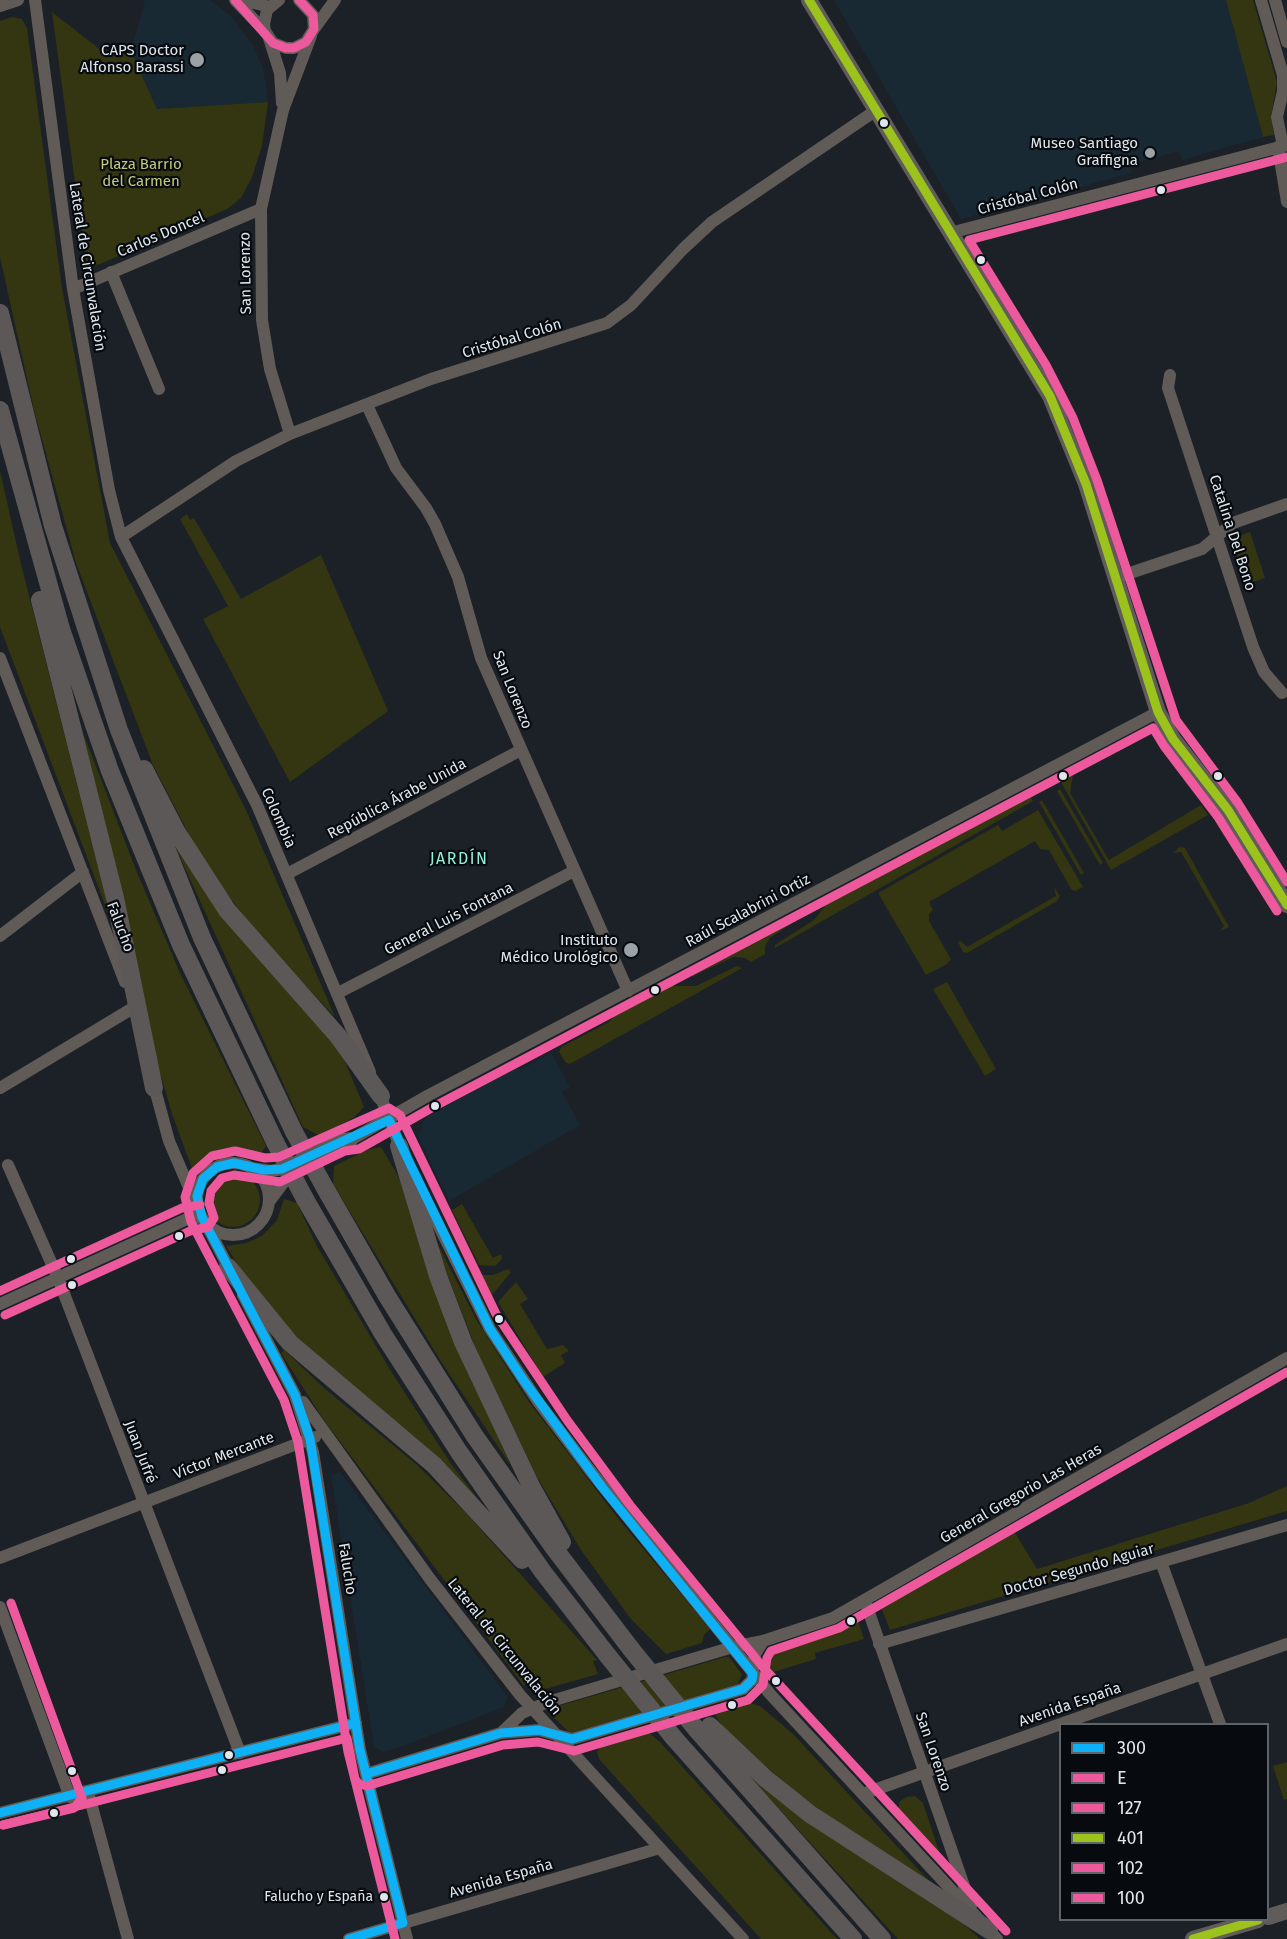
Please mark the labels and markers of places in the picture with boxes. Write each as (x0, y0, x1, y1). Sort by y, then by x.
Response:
place label: CAPS Doctor Alfonso Barassi (80, 42, 184, 77)
marker: CAPS Doctor Alfonso Barassi (188, 51, 206, 69)
unlabelled marker (878, 117, 890, 129)
place label: Museo Santiago Graffigna (1031, 135, 1138, 170)
marker: Museo Santiago Graffigna (1143, 146, 1157, 160)
unlabelled marker (1155, 184, 1167, 196)
unlabelled marker (975, 254, 987, 266)
unlabelled marker (1057, 770, 1069, 782)
unlabelled marker (1212, 770, 1224, 782)
place label: Instituto Médico Urológico (501, 932, 618, 967)
marker: Instituto Médico Urológico (622, 941, 640, 959)
unlabelled marker (649, 984, 661, 996)
unlabelled marker (429, 1100, 441, 1112)
unlabelled marker (173, 1230, 185, 1242)
unlabelled marker (65, 1253, 77, 1265)
unlabelled marker (66, 1279, 78, 1291)
unlabelled marker (493, 1313, 505, 1325)
unlabelled marker (845, 1615, 857, 1627)
unlabelled marker (770, 1675, 782, 1687)
unlabelled marker (726, 1699, 738, 1711)
unlabelled marker (223, 1749, 235, 1761)
unlabelled marker (216, 1764, 228, 1776)
unlabelled marker (66, 1765, 78, 1777)
unlabelled marker (48, 1807, 60, 1819)
place label: Falucho y España (264, 1889, 373, 1905)
marker: Falucho y España (378, 1891, 390, 1903)

